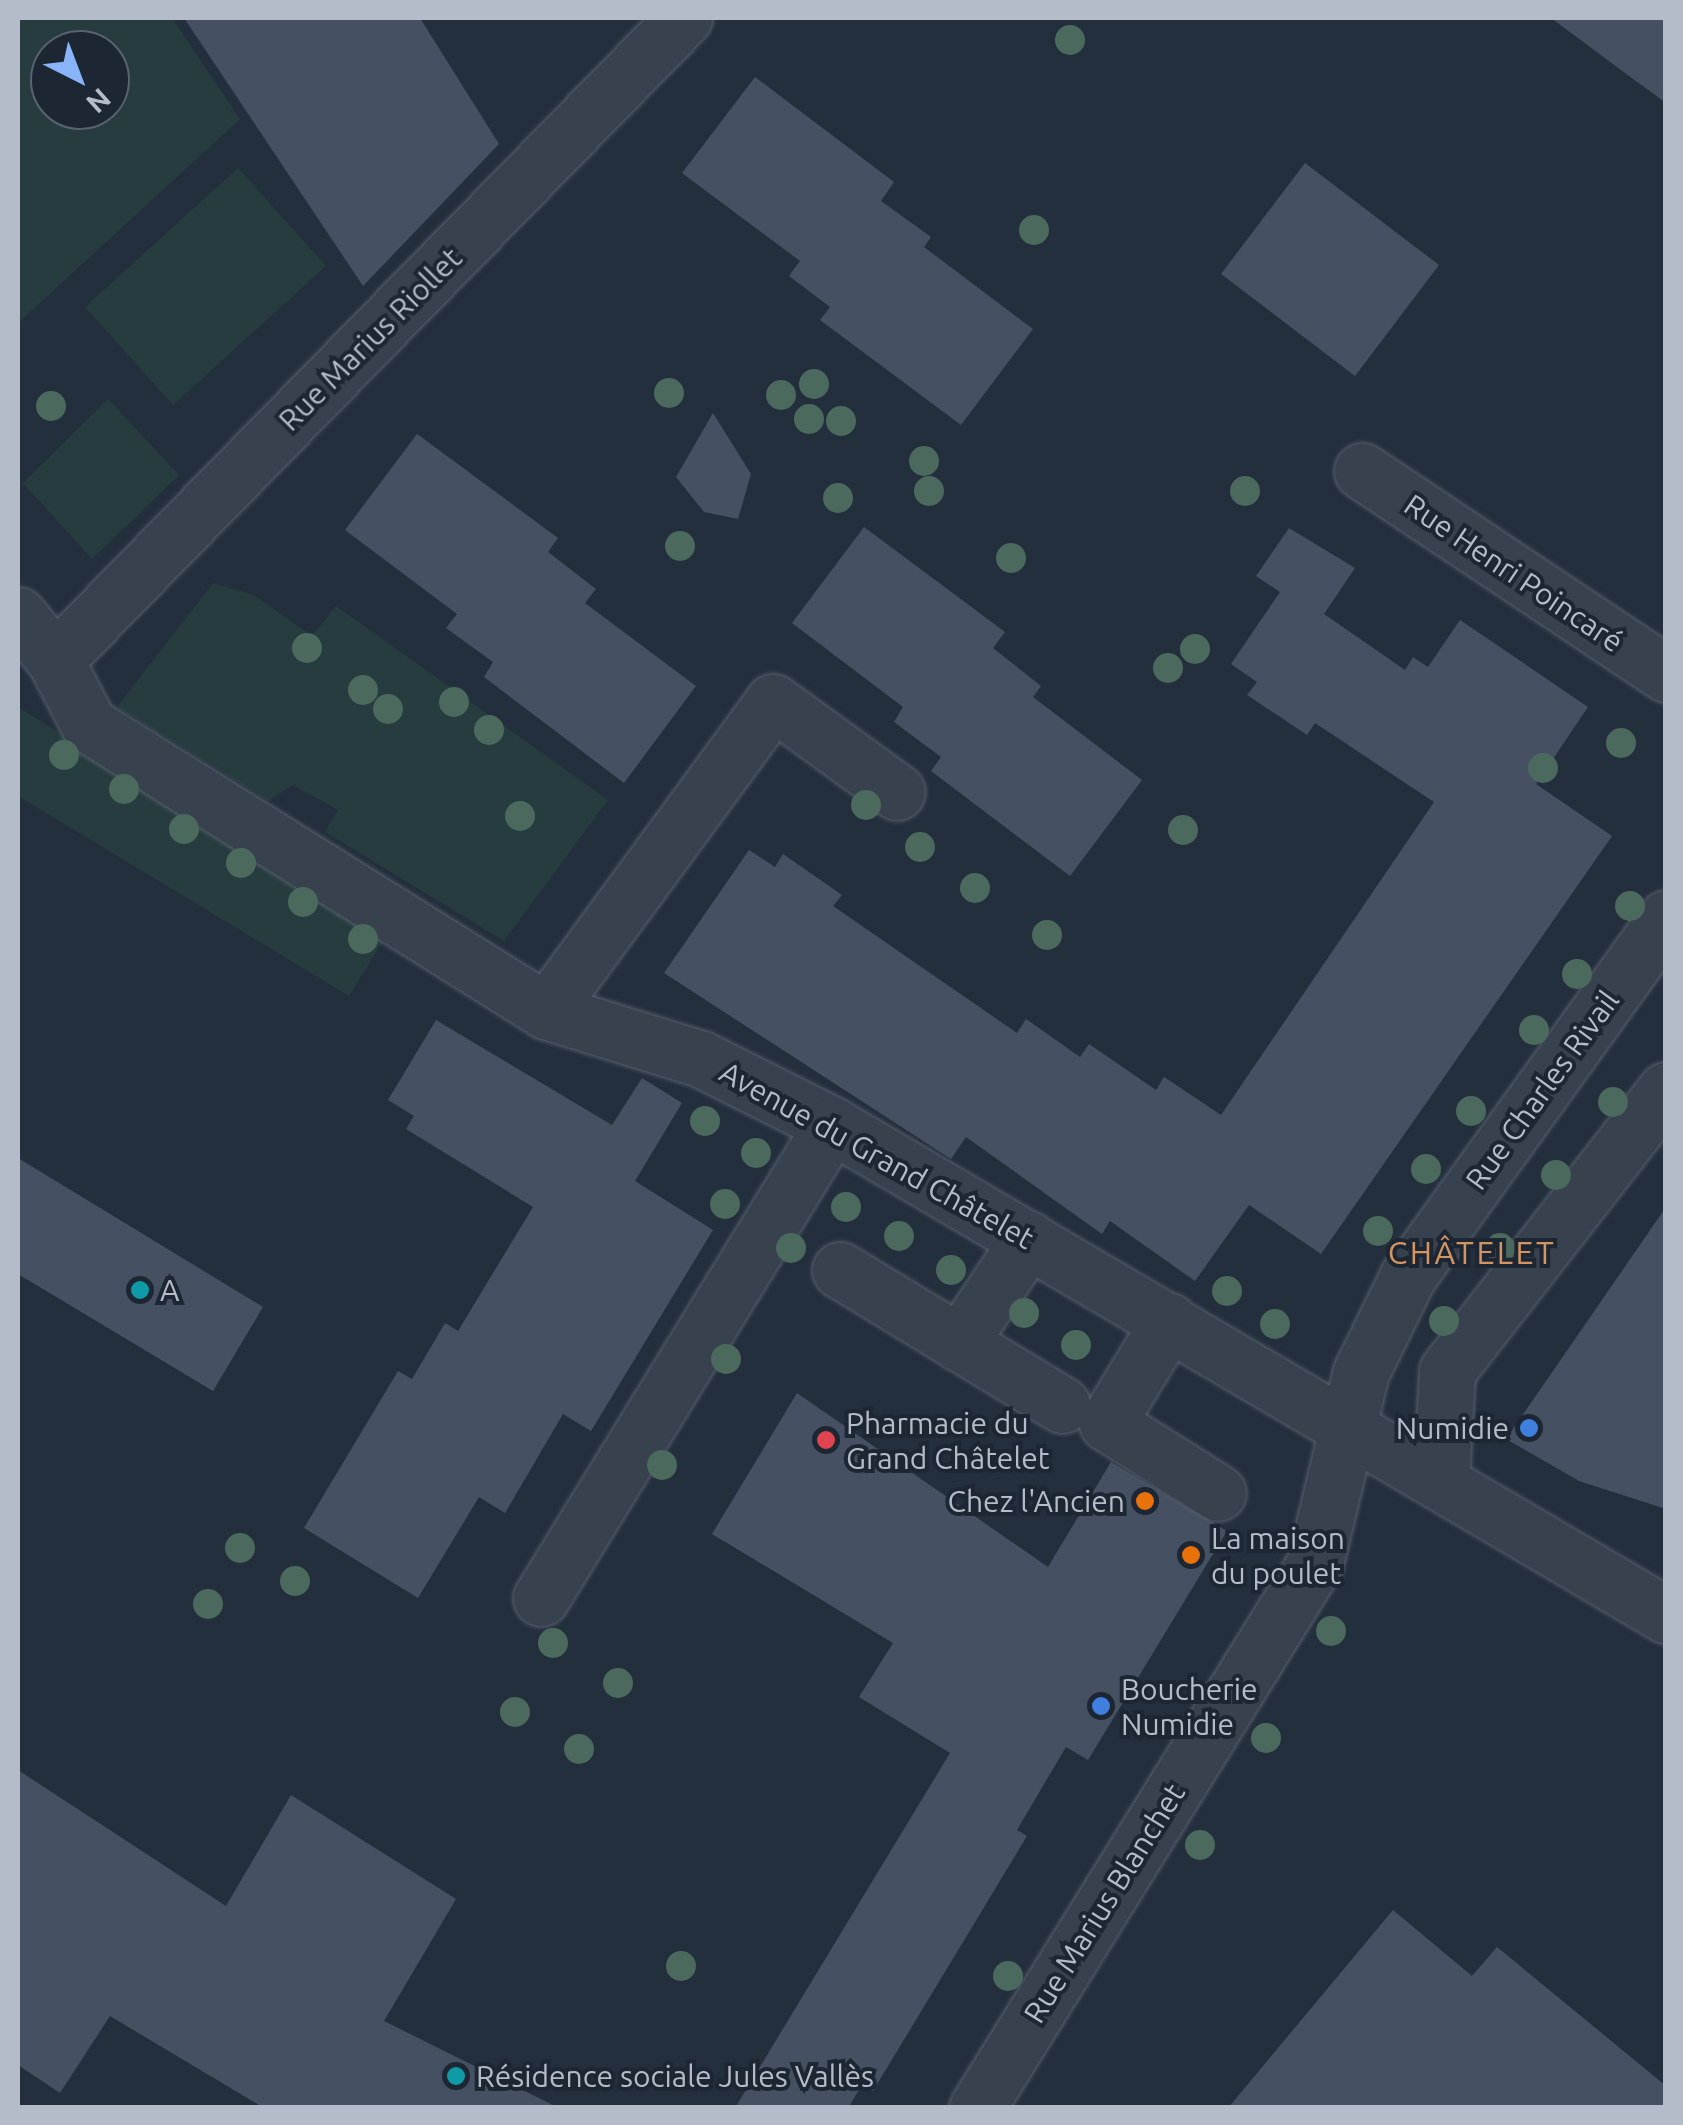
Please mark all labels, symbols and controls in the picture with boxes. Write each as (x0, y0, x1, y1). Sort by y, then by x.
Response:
north arrow (30, 30, 130, 130)
text: N (81, 83, 117, 120)
street label: Rue Marius Riollet (271, 240, 469, 438)
street label: Rue Henri Poincaré (1398, 486, 1630, 660)
street label: Rue Charles Rivail (1458, 984, 1626, 1196)
street label: Avenue du Grand Châtelet (714, 1054, 1040, 1256)
district label: CHÂTELET (1388, 1233, 1556, 1271)
place label: A (160, 1272, 179, 1308)
marker: A (129, 1279, 151, 1301)
place label: Pharmacie du Grand Châtelet (846, 1405, 1050, 1476)
place label: Numidie (1396, 1410, 1509, 1446)
marker: Numidie (1518, 1417, 1540, 1439)
marker: Pharmacie du Grand Châtelet (815, 1429, 837, 1451)
place label: Chez l'Ancien (948, 1483, 1125, 1519)
marker: Chez l'Ancien (1134, 1490, 1156, 1512)
place label: La maison du poulet (1211, 1520, 1345, 1590)
marker: La maison du poulet (1180, 1544, 1202, 1566)
place label: Boucherie Numidie (1121, 1671, 1258, 1742)
marker: Boucherie Numidie (1090, 1695, 1112, 1717)
street label: Rue Marius Blanchet (1016, 1777, 1192, 2029)
place label: Résidence sociale Jules Vallès (476, 2058, 874, 2094)
marker: Résidence sociale Jules Vallès (445, 2065, 467, 2087)

